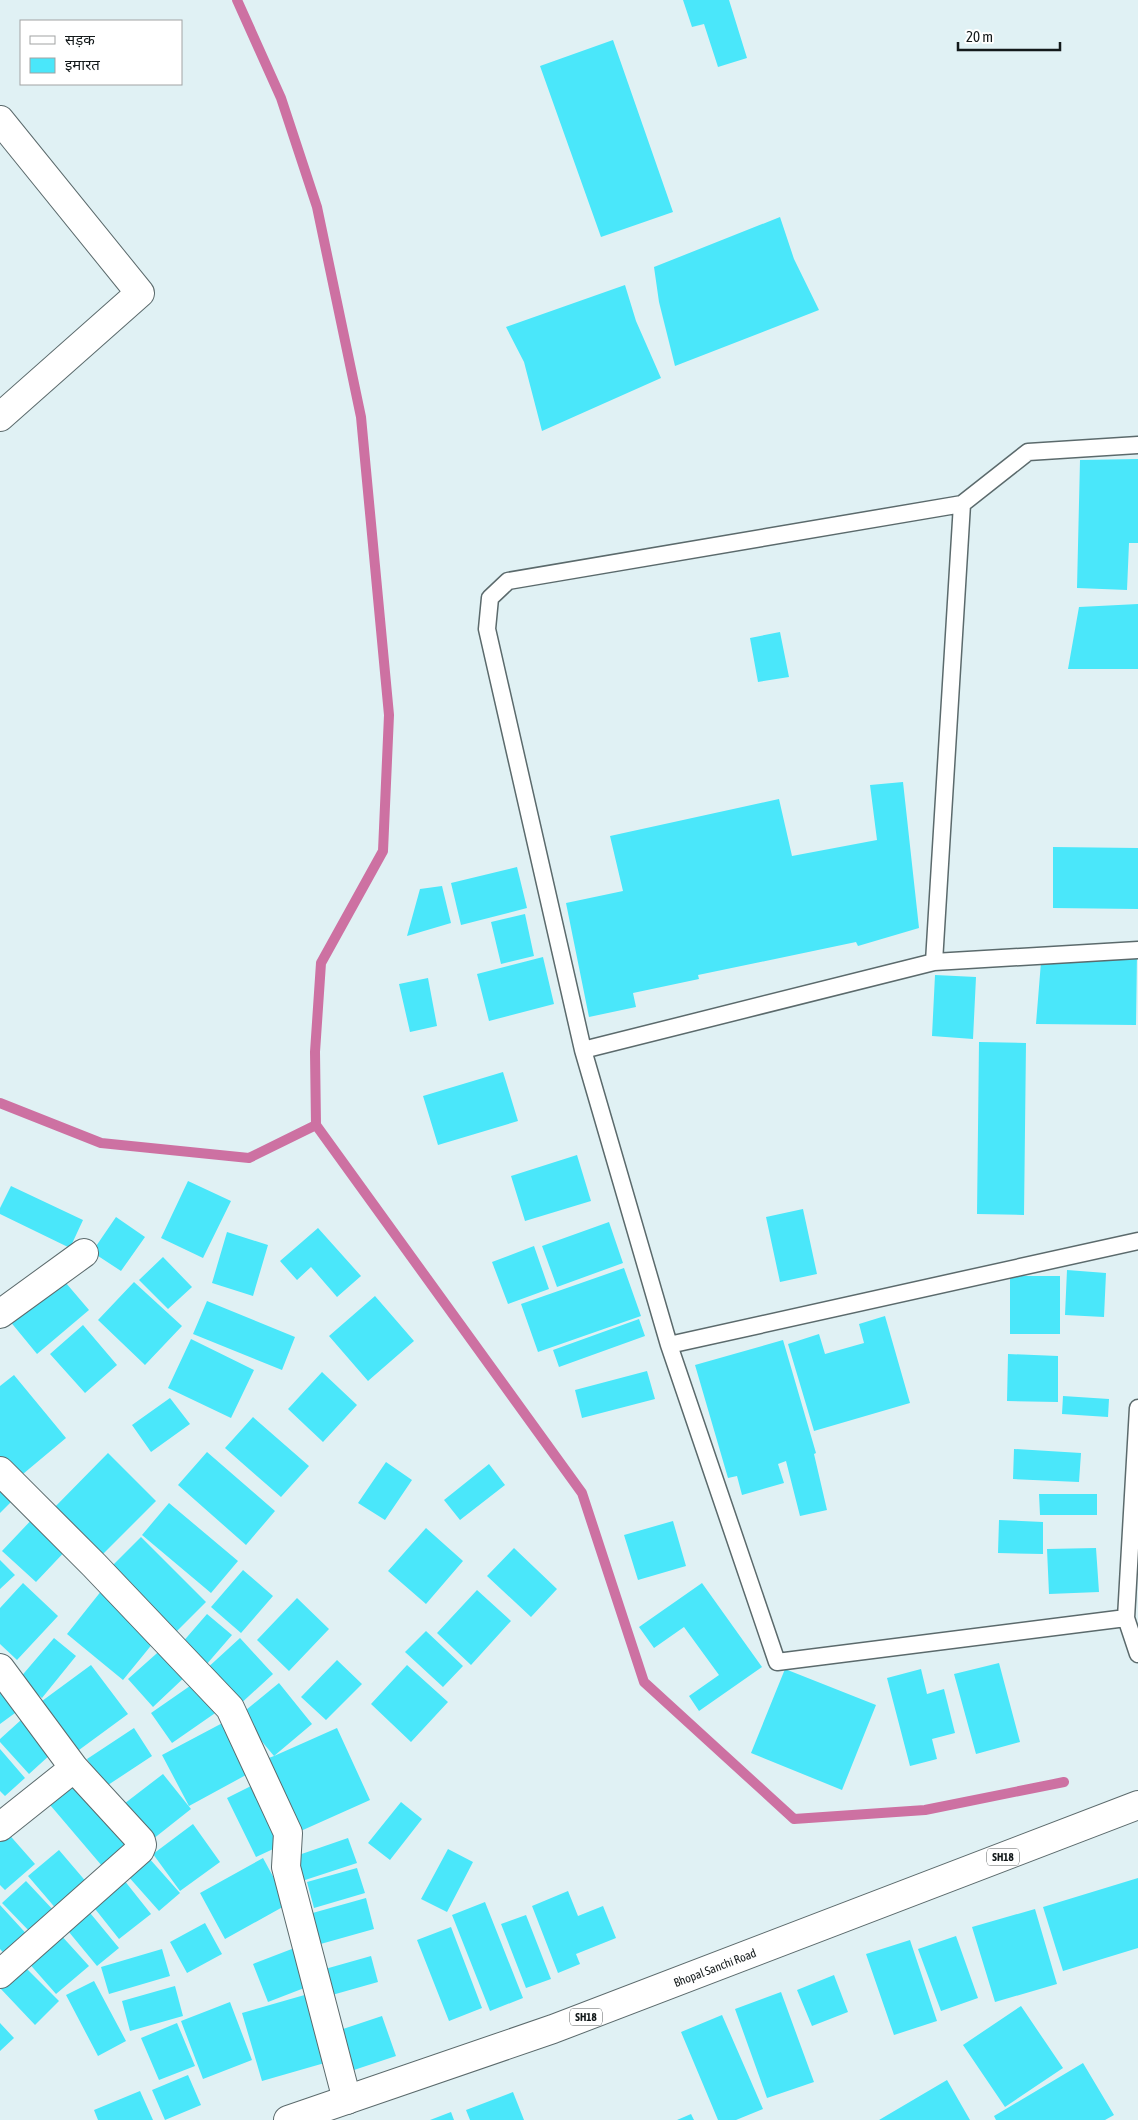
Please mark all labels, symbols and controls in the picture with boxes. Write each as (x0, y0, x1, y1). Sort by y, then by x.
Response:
legend (20, 20, 182, 85)
scale bar (958, 20, 1060, 52)
text: 20 m (966, 28, 993, 45)
text: सड़क (65, 31, 95, 48)
text: इमारत (65, 56, 100, 73)
road number: SH18 (987, 1848, 1019, 1865)
street label: Bhopal Sanchi Road (672, 1946, 758, 1990)
road number: SH18 (570, 2008, 602, 2025)

